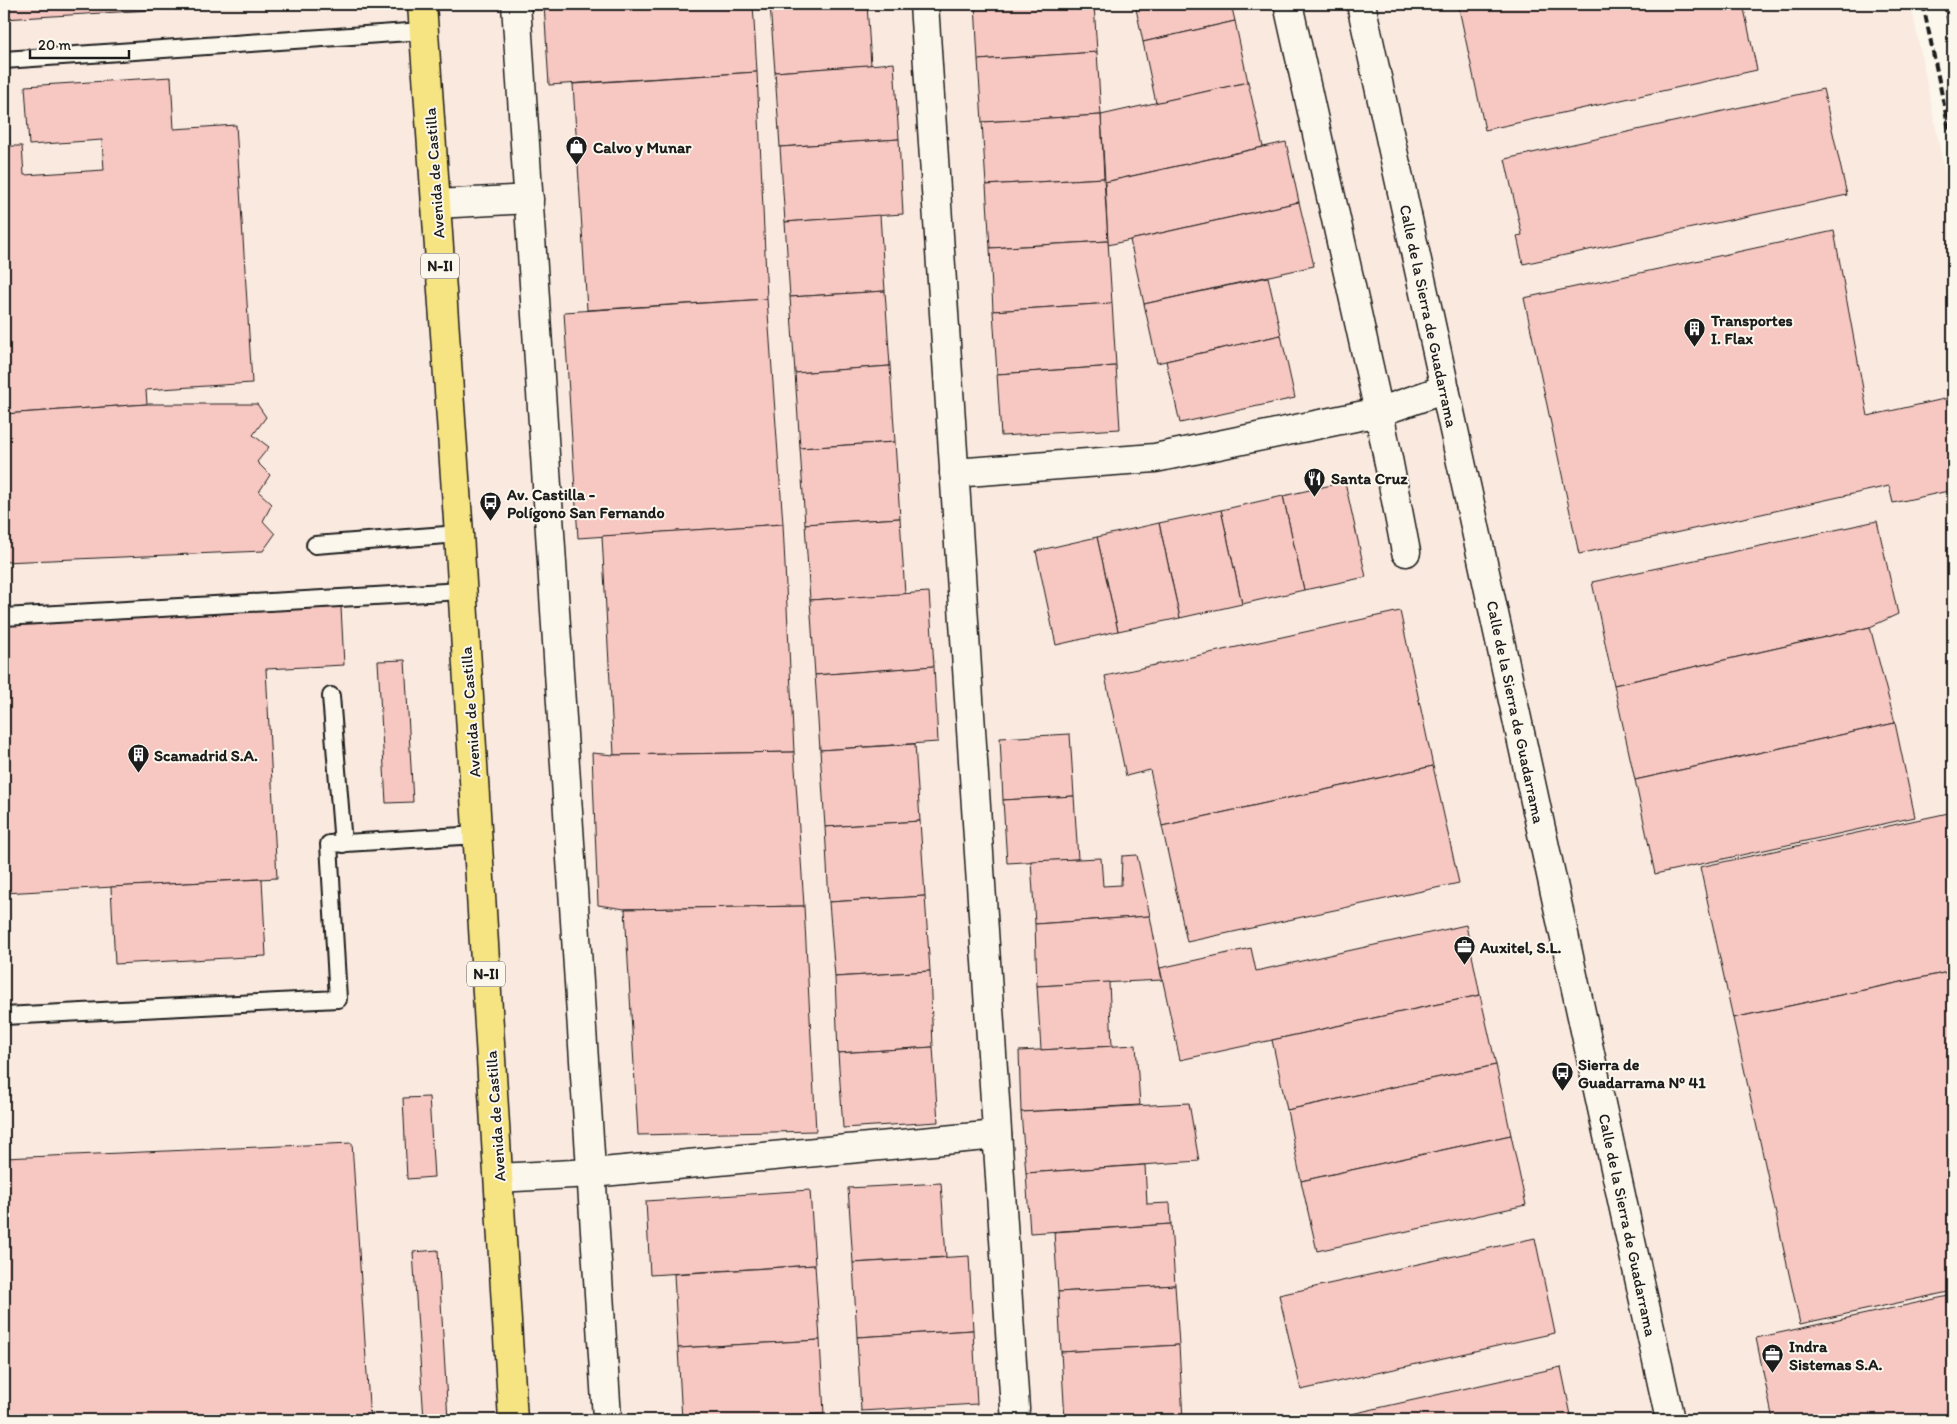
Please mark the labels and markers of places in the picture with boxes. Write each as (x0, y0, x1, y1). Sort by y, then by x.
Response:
shop icon: Calvo y Munar (565, 135, 589, 166)
place label: Calvo y Munar (593, 138, 692, 158)
place label: Transportes I. Flax (1710, 311, 1793, 348)
building icon: Transportes I. Flax (1683, 317, 1707, 348)
restaurant icon: Santa Cruz (1303, 466, 1327, 497)
place label: Santa Cruz (1331, 469, 1408, 488)
place label: Av. Castilla - Polígono San Fernando (506, 485, 665, 523)
bus stop icon: Av. Castilla - Polígono San Fernando (479, 491, 503, 522)
building icon: Scamadrid S.A. (126, 743, 150, 774)
place label: Scamadrid S.A. (154, 746, 258, 765)
office icon: Auxitel, S.L. (1452, 935, 1476, 966)
place label: Auxitel, S.L. (1479, 938, 1562, 957)
place label: Sierra de Guadarrama Nº 41 (1578, 1055, 1706, 1092)
bus stop icon: Sierra de Guadarrama Nº 41 (1550, 1061, 1574, 1092)
place label: Indra Sistemas S.A. (1789, 1337, 1882, 1374)
office icon: Indra Sistemas S.A. (1761, 1343, 1785, 1374)

